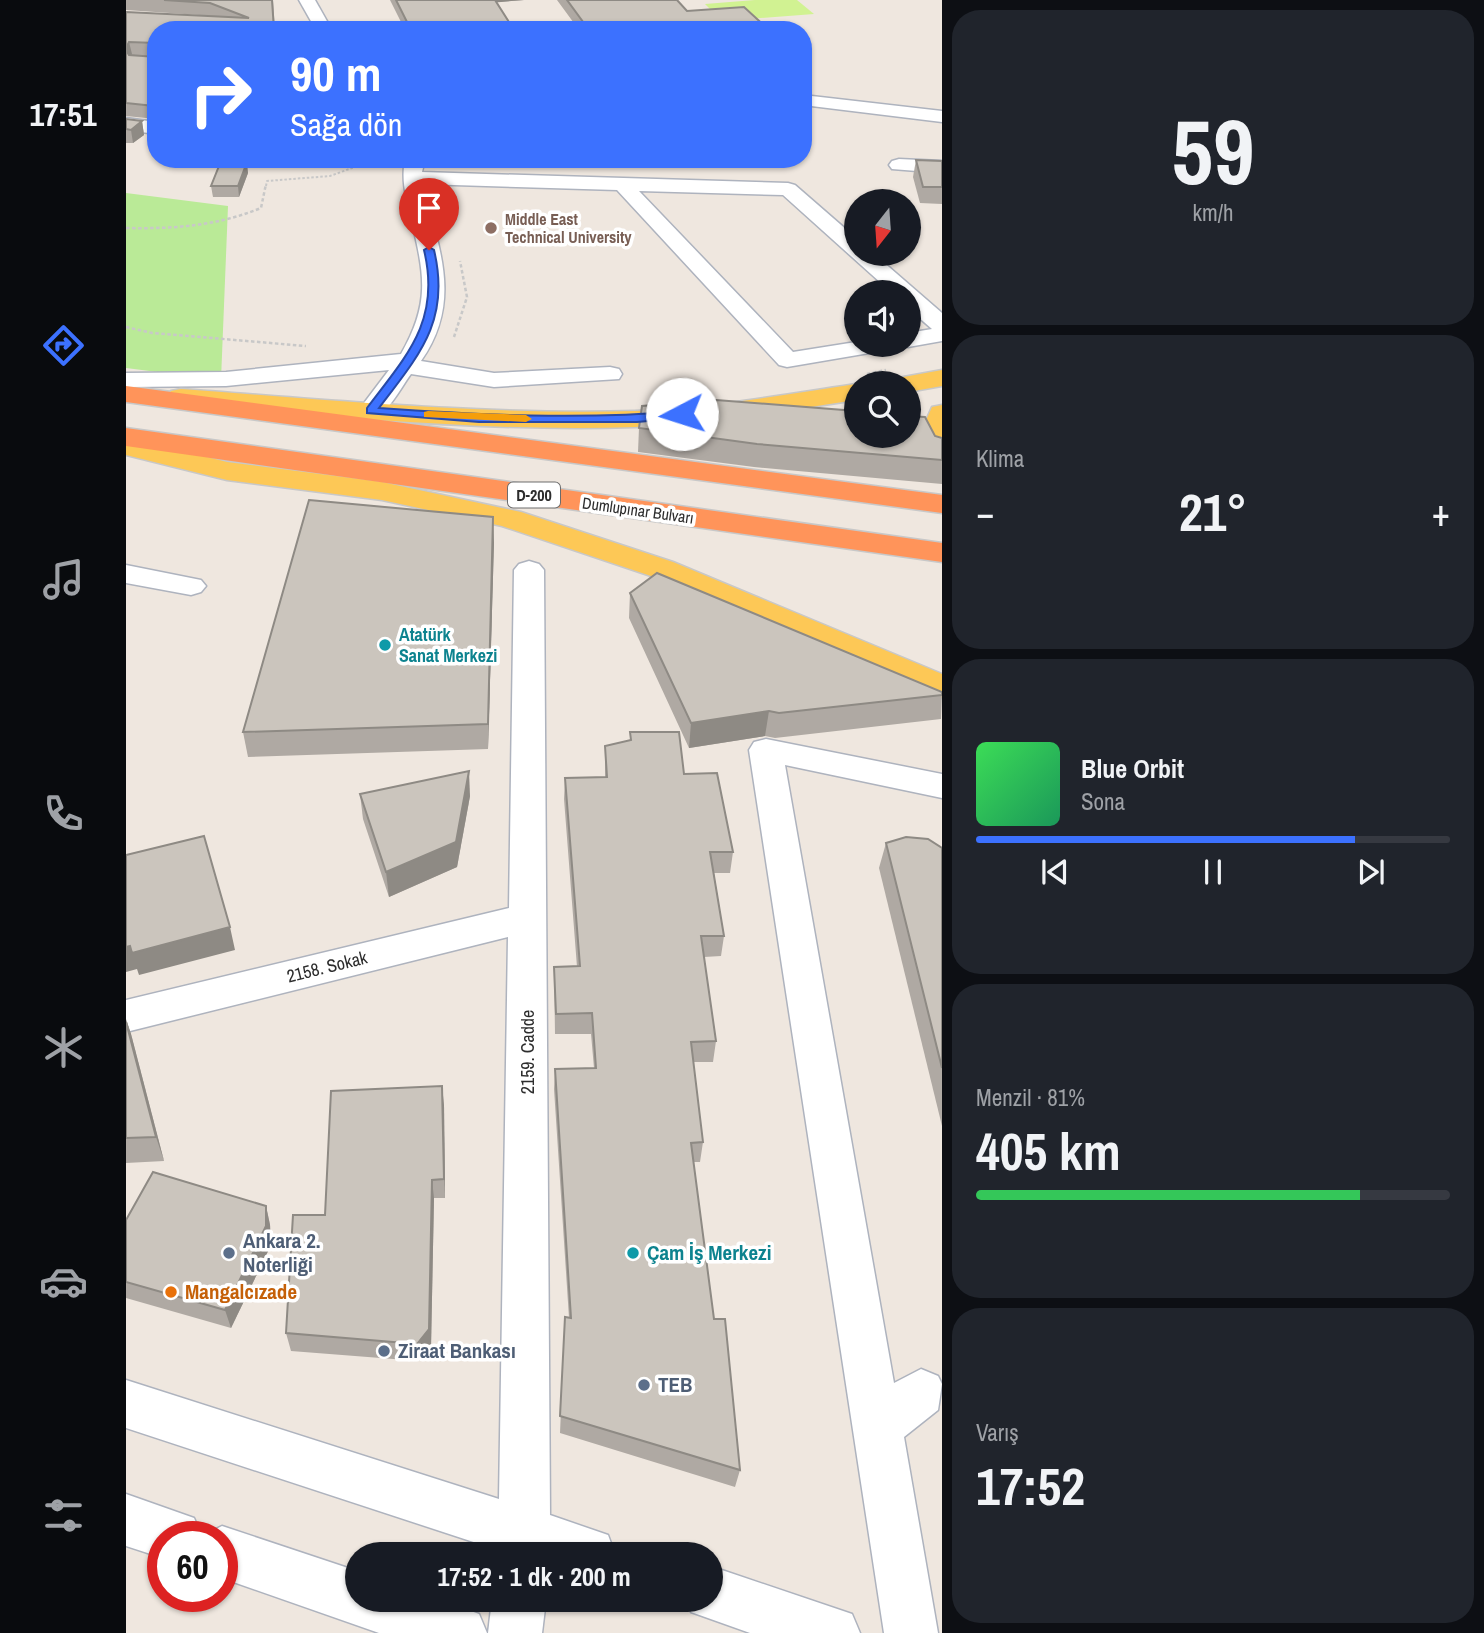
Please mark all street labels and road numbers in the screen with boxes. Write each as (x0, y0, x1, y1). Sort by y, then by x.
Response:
road number: D-200 (508, 482, 560, 508)
street label: Dumlupınar Bulvarı (581, 491, 695, 529)
street label: 2158. Sokak (284, 944, 370, 989)
street label: 2159. Cadde (515, 1010, 540, 1094)

